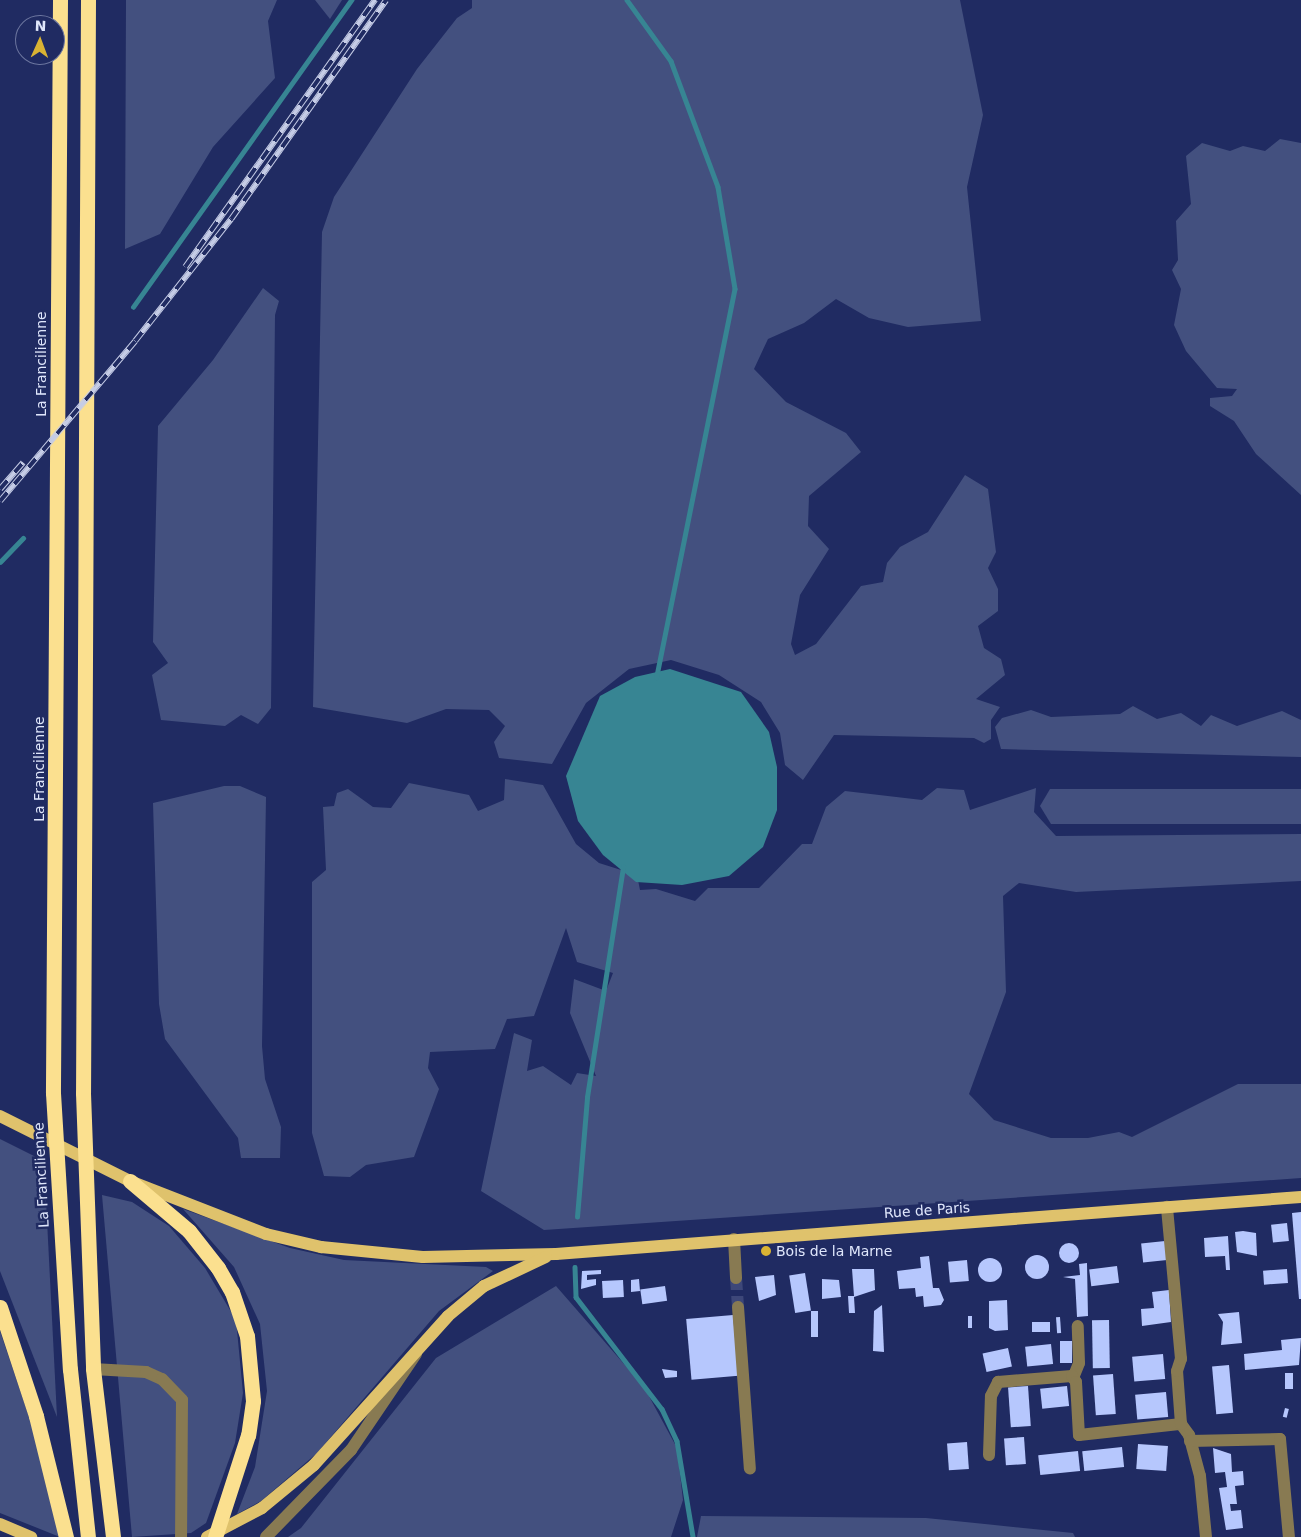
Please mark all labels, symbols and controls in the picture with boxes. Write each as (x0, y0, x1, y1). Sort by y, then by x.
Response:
north arrow (15, 15, 65, 65)
text: N (34, 18, 47, 34)
street label: La Francilienne (33, 311, 49, 417)
street label: La Francilienne (31, 716, 47, 822)
street label: La Francilienne (30, 1122, 52, 1228)
street label: Rue de Paris (883, 1199, 971, 1221)
place label: Bois de la Marne (776, 1243, 892, 1259)
marker: Bois de la Marne (760, 1245, 772, 1257)

